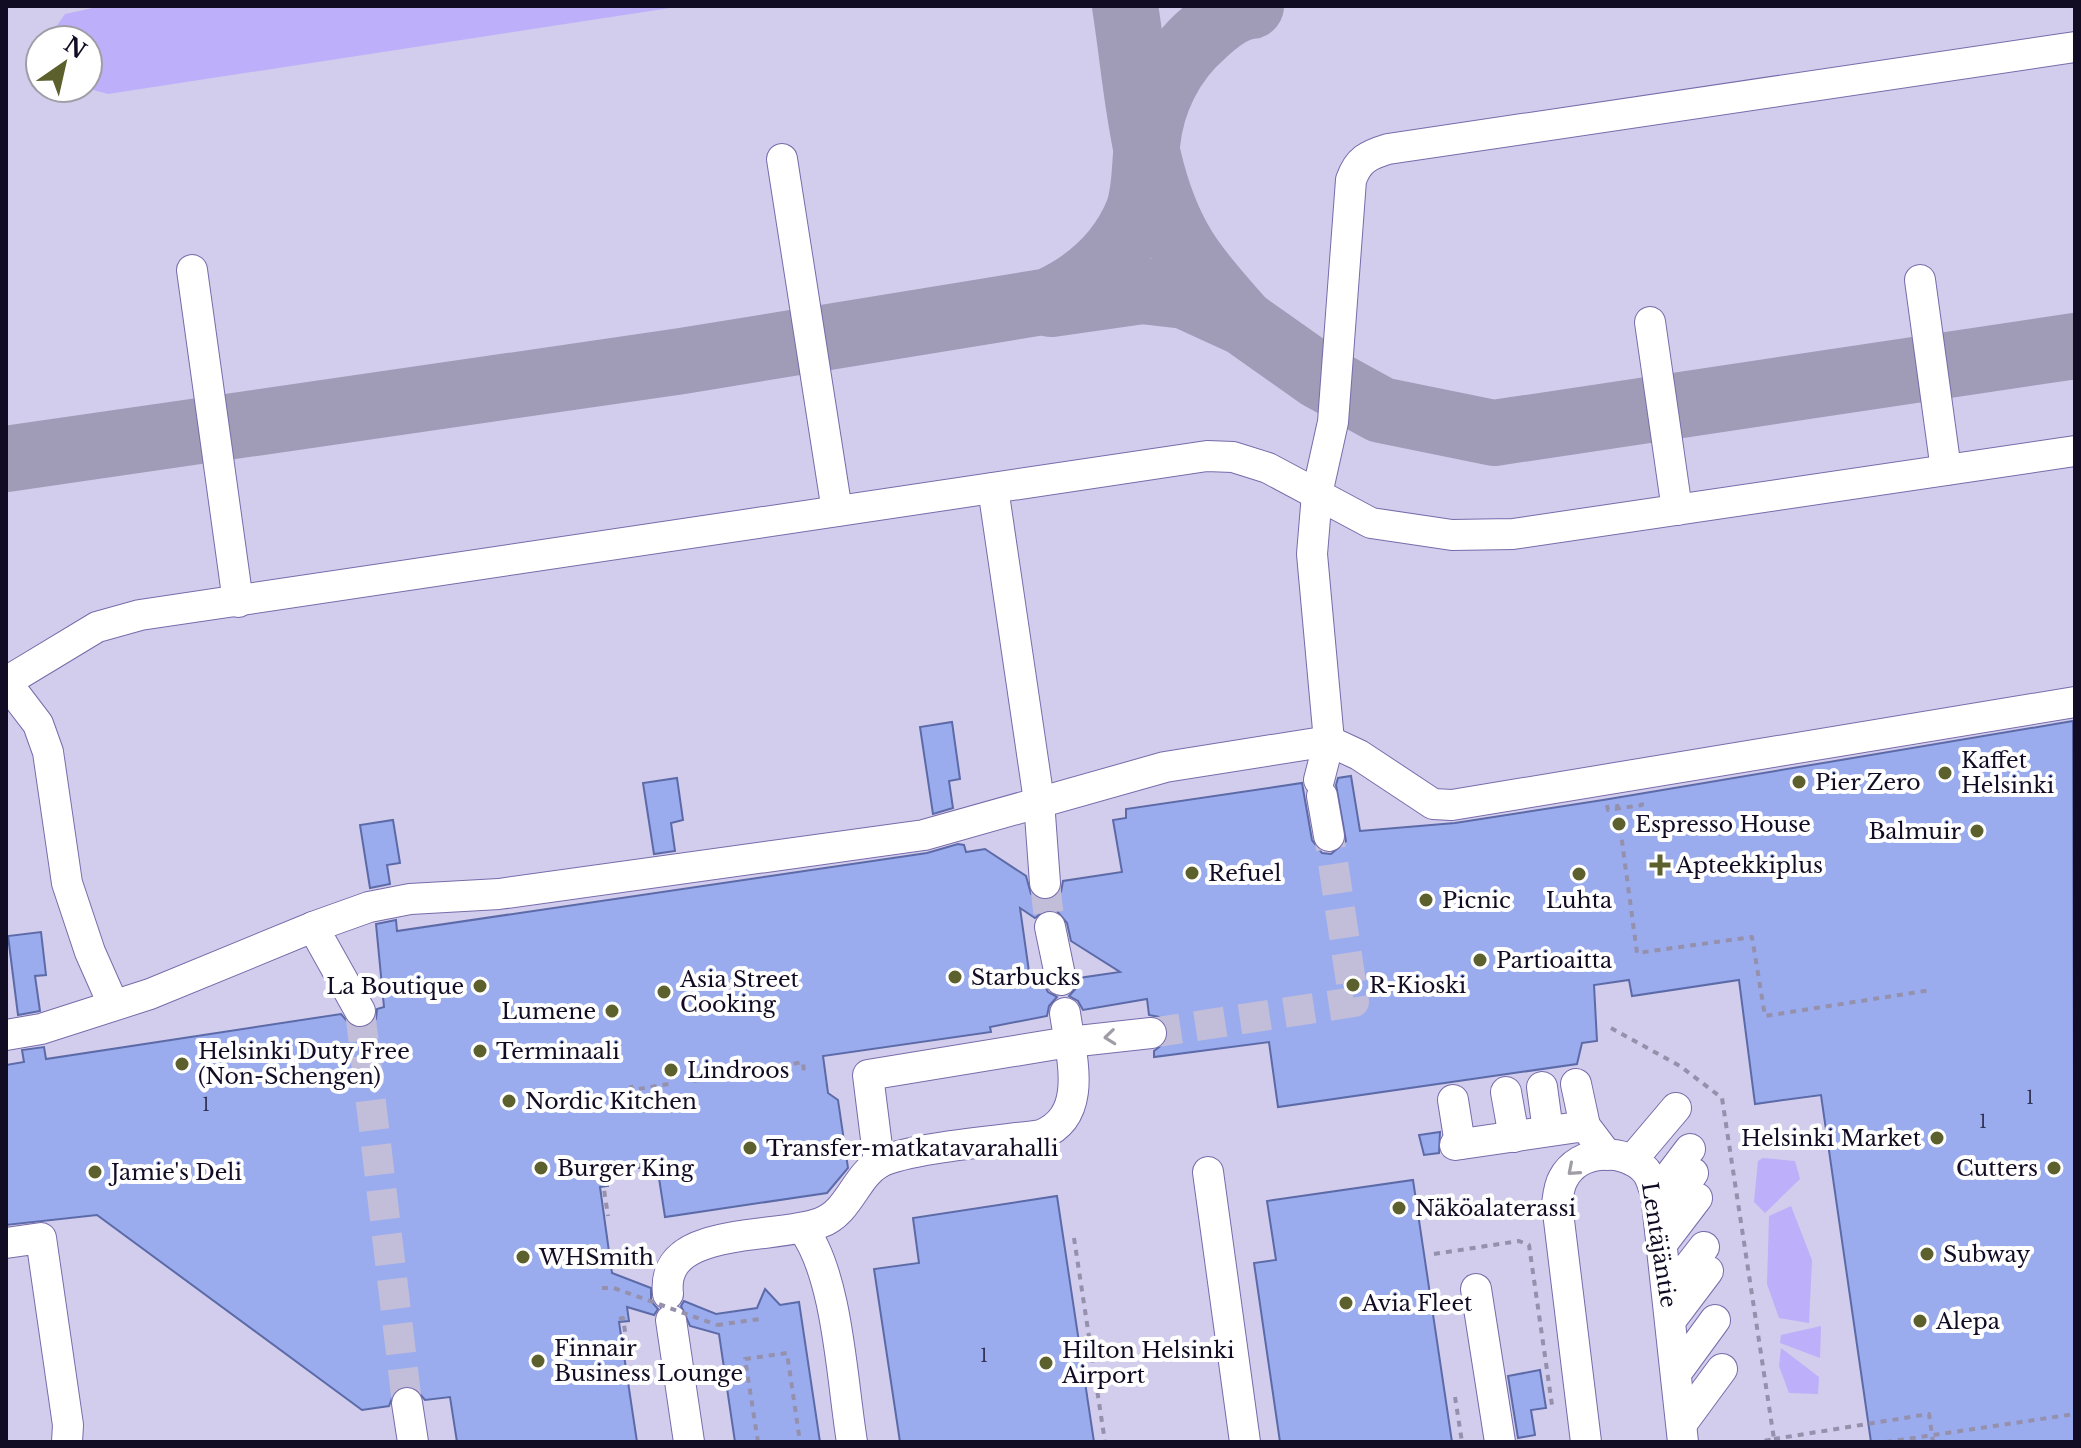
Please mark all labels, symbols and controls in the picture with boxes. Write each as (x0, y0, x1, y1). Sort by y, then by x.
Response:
north arrow (24, 24, 104, 104)
text: N (59, 31, 91, 65)
place label: Kaffet Helsinki (1961, 747, 2055, 799)
marker: Kaffet Helsinki (1936, 764, 1954, 782)
place label: Pier Zero (1815, 769, 1921, 796)
marker: Pier Zero (1790, 773, 1808, 791)
place label: Espresso House (1635, 811, 1811, 838)
marker: Espresso House (1610, 815, 1628, 833)
place label: Balmuir (1868, 818, 1961, 845)
marker: Balmuir (1968, 822, 1986, 840)
place label: Apteekkiplus (1675, 852, 1823, 879)
marker: Apteekkiplus (1651, 856, 1669, 874)
place label: Refuel (1208, 860, 1281, 887)
marker: Refuel (1183, 864, 1201, 882)
marker: Luhta (1570, 865, 1588, 883)
place label: Picnic (1442, 887, 1511, 914)
place label: Luhta (1546, 887, 1613, 914)
marker: Picnic (1417, 891, 1435, 909)
place label: Partioaitta (1496, 947, 1613, 974)
marker: Partioaitta (1471, 951, 1489, 969)
place label: Starbucks (971, 964, 1081, 991)
place label: Asia Street Cooking (679, 966, 800, 1018)
marker: Starbucks (946, 968, 964, 986)
place label: R-Kioski (1369, 972, 1467, 999)
place label: La Boutique (326, 973, 464, 1000)
marker: R-Kioski (1344, 976, 1362, 994)
marker: La Boutique (471, 977, 489, 995)
marker: Asia Street Cooking (655, 983, 673, 1001)
place label: Lumene (501, 998, 596, 1025)
marker: Lumene (603, 1002, 621, 1020)
one-way arrow (1103, 1029, 1116, 1046)
place label: Helsinki Duty Free (Non-Schengen) (198, 1038, 410, 1090)
place label: Terminaali (496, 1038, 620, 1065)
marker: Terminaali (471, 1042, 489, 1060)
marker: Helsinki Duty Free (Non-Schengen) (173, 1055, 191, 1073)
place label: Lindroos (687, 1057, 790, 1084)
marker: Lindroos (662, 1061, 680, 1079)
house number: 1 (2026, 1087, 2034, 1109)
place label: Nordic Kitchen (525, 1088, 697, 1115)
marker: Nordic Kitchen (500, 1092, 518, 1110)
house number: 1 (202, 1094, 210, 1116)
house number: 1 (1979, 1111, 1987, 1133)
place label: Helsinki Market (1741, 1125, 1922, 1152)
marker: Helsinki Market (1928, 1129, 1946, 1147)
place label: Transfer-matkatavarahalli (766, 1135, 1059, 1162)
marker: Transfer-matkatavarahalli (741, 1139, 759, 1157)
place label: Burger King (557, 1155, 695, 1182)
place label: Cutters (1956, 1155, 2038, 1182)
place label: Jamie's Deli (108, 1159, 243, 1186)
marker: Burger King (532, 1159, 550, 1177)
marker: Cutters (2045, 1159, 2063, 1177)
one-way arrow (1568, 1161, 1582, 1175)
marker: Jamie's Deli (86, 1163, 104, 1181)
street label: Lentäjäntie (1636, 1180, 1682, 1310)
place label: Näköalaterassi (1415, 1195, 1576, 1222)
marker: Näköalaterassi (1390, 1199, 1408, 1217)
place label: Subway (1943, 1241, 2030, 1268)
place label: WHSmith (538, 1244, 654, 1271)
marker: Subway (1918, 1245, 1936, 1263)
marker: WHSmith (514, 1248, 532, 1266)
place label: Avia Fleet (1361, 1290, 1473, 1317)
marker: Avia Fleet (1337, 1294, 1355, 1312)
place label: Alepa (1935, 1308, 2001, 1335)
marker: Alepa (1911, 1312, 1929, 1330)
place label: Finnair Business Lounge (554, 1335, 743, 1387)
place label: Hilton Helsinki Airport (1061, 1337, 1235, 1389)
house number: 1 (980, 1345, 988, 1367)
marker: Finnair Business Lounge (529, 1352, 547, 1370)
marker: Hilton Helsinki Airport (1037, 1354, 1055, 1372)

